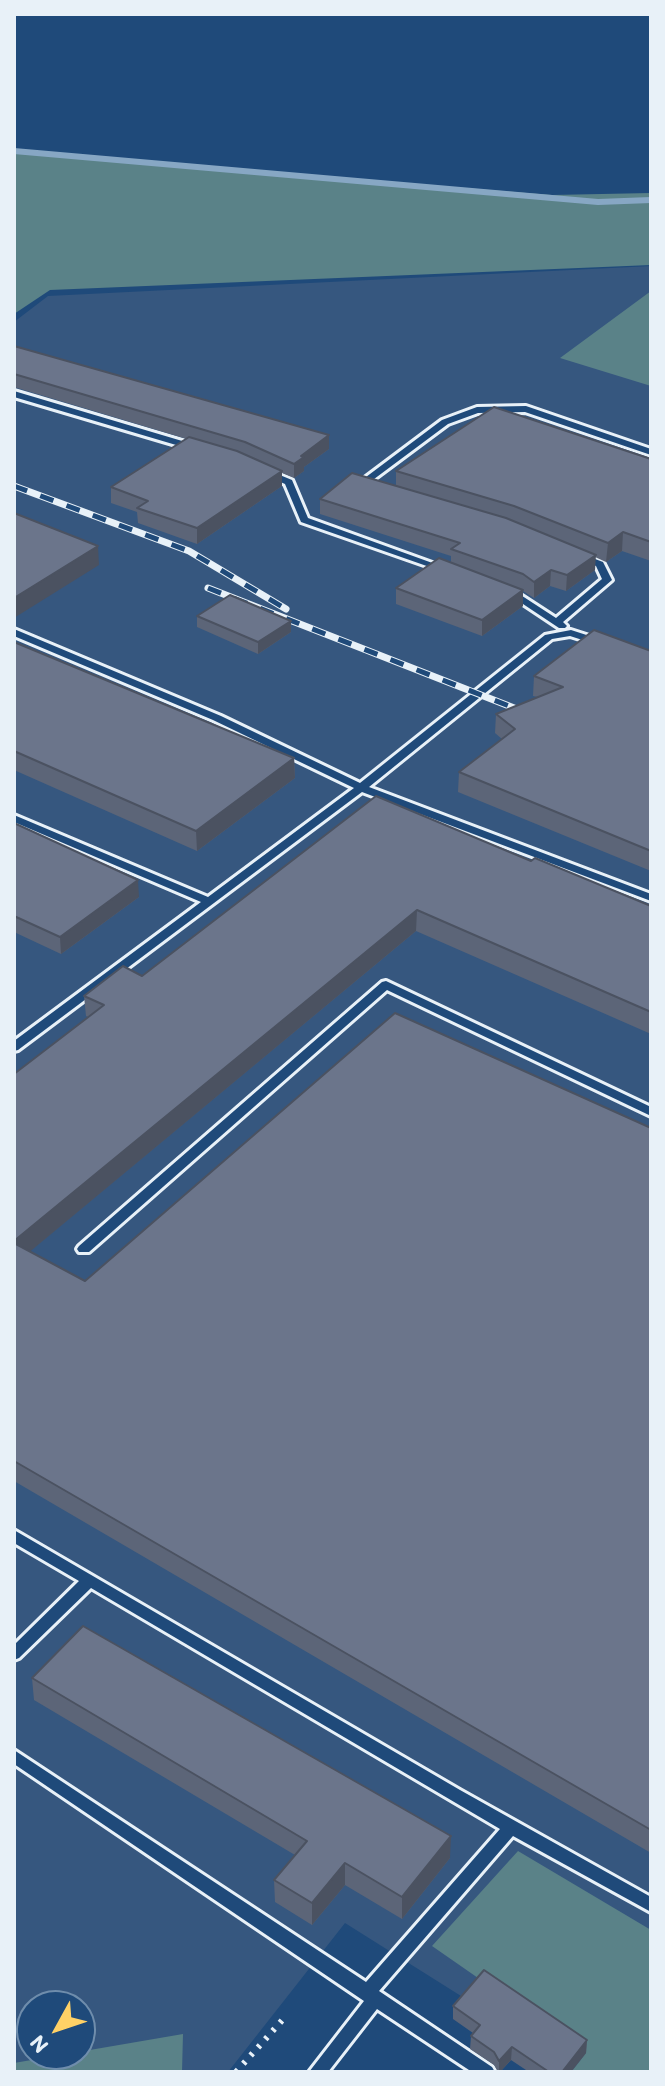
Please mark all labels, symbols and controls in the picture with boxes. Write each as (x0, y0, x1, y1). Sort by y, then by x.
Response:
north arrow (16, 1990, 96, 2070)
text: N (24, 2030, 54, 2059)

